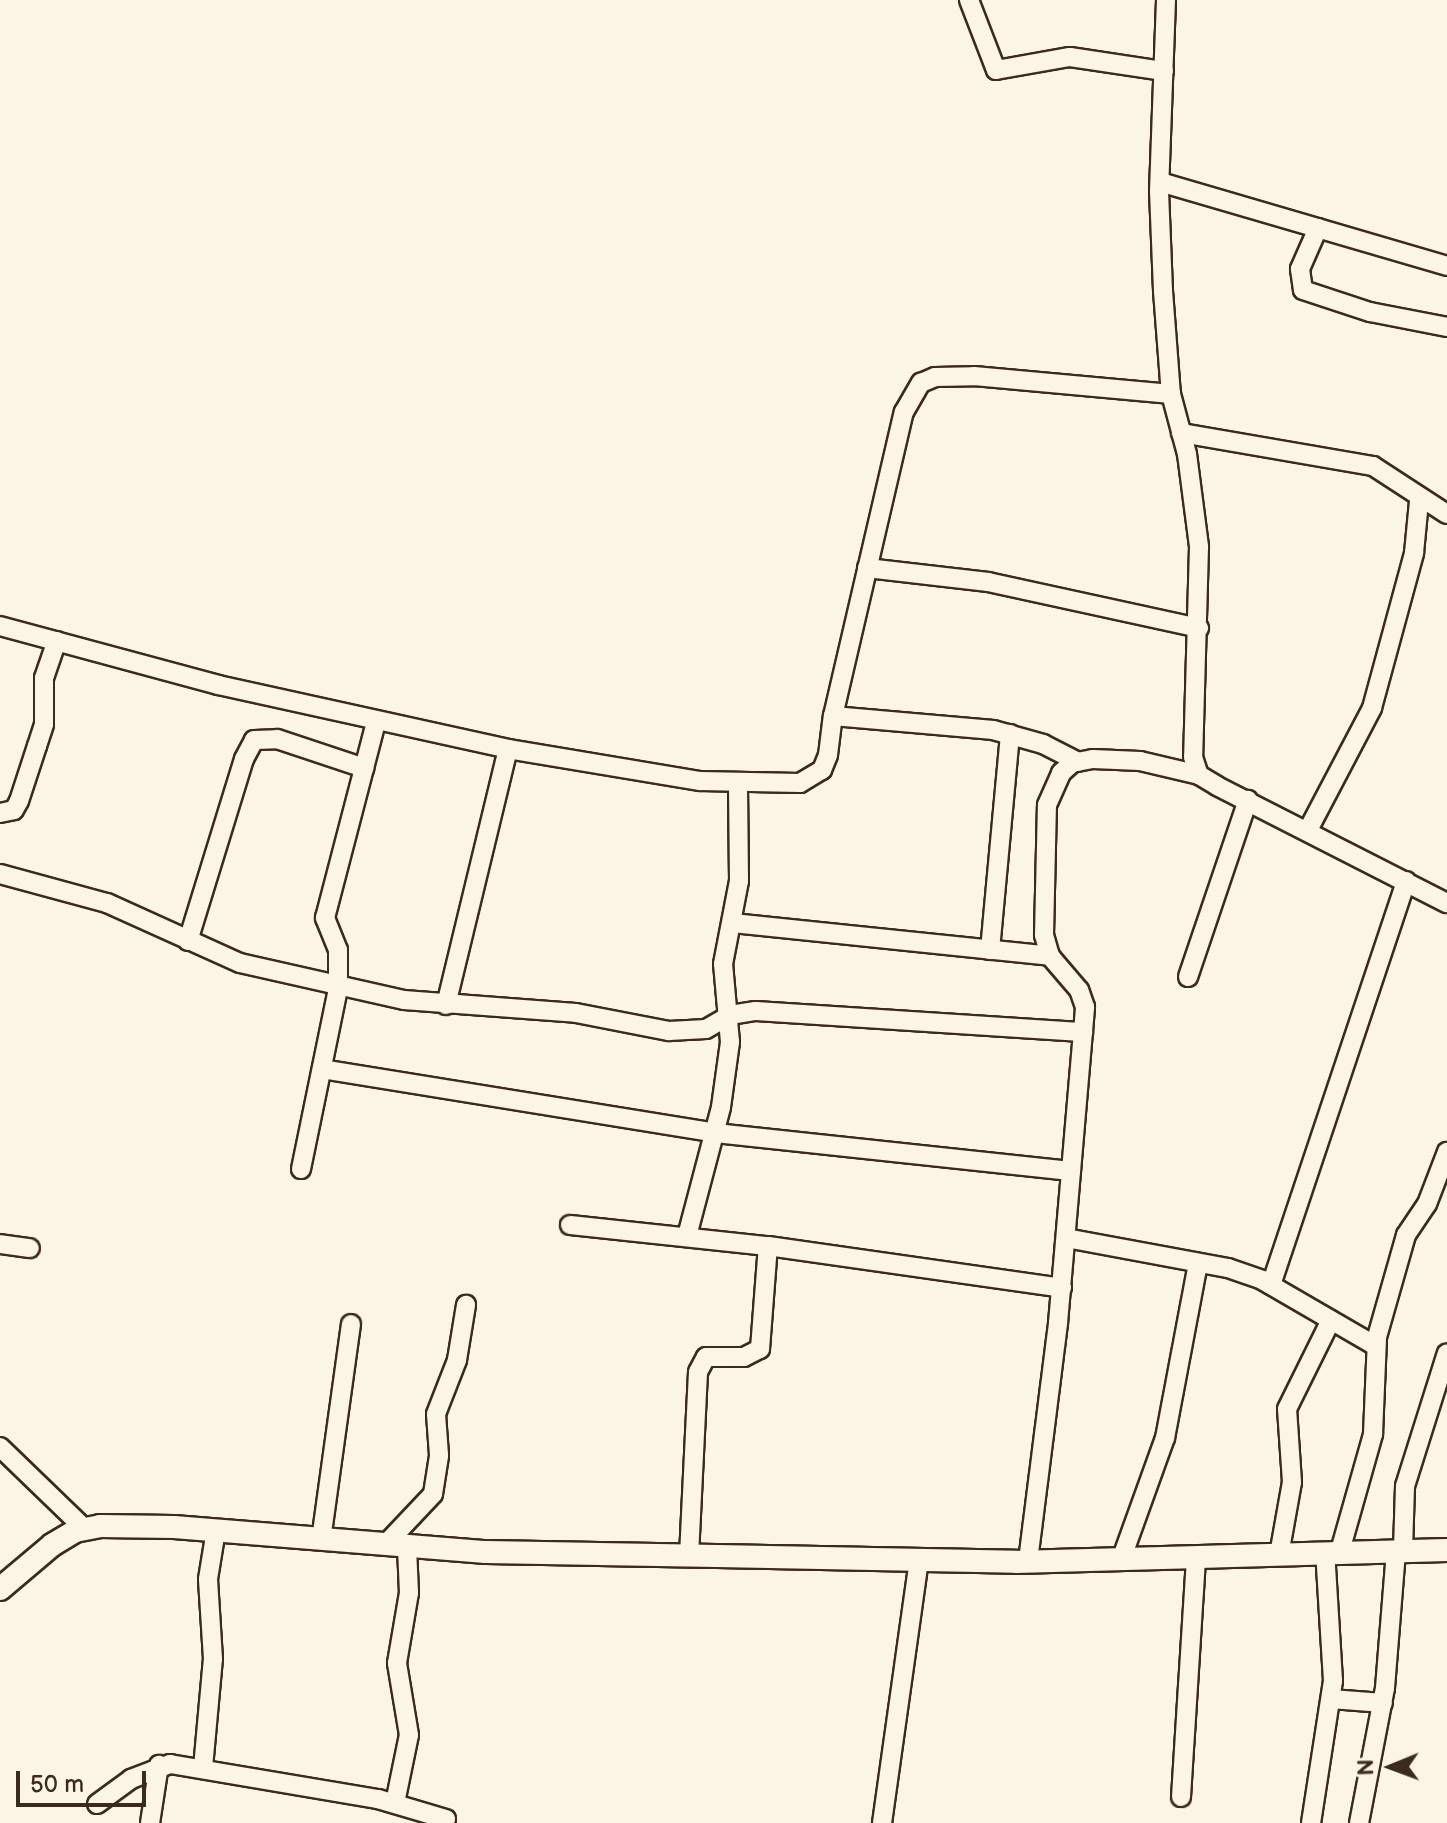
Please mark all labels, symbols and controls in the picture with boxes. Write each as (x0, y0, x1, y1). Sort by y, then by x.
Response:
north arrow (1351, 1727, 1431, 1807)
scale bar (20, 1755, 150, 1805)
text: N (1353, 1759, 1380, 1776)
text: 50 m (30, 1770, 84, 1799)

